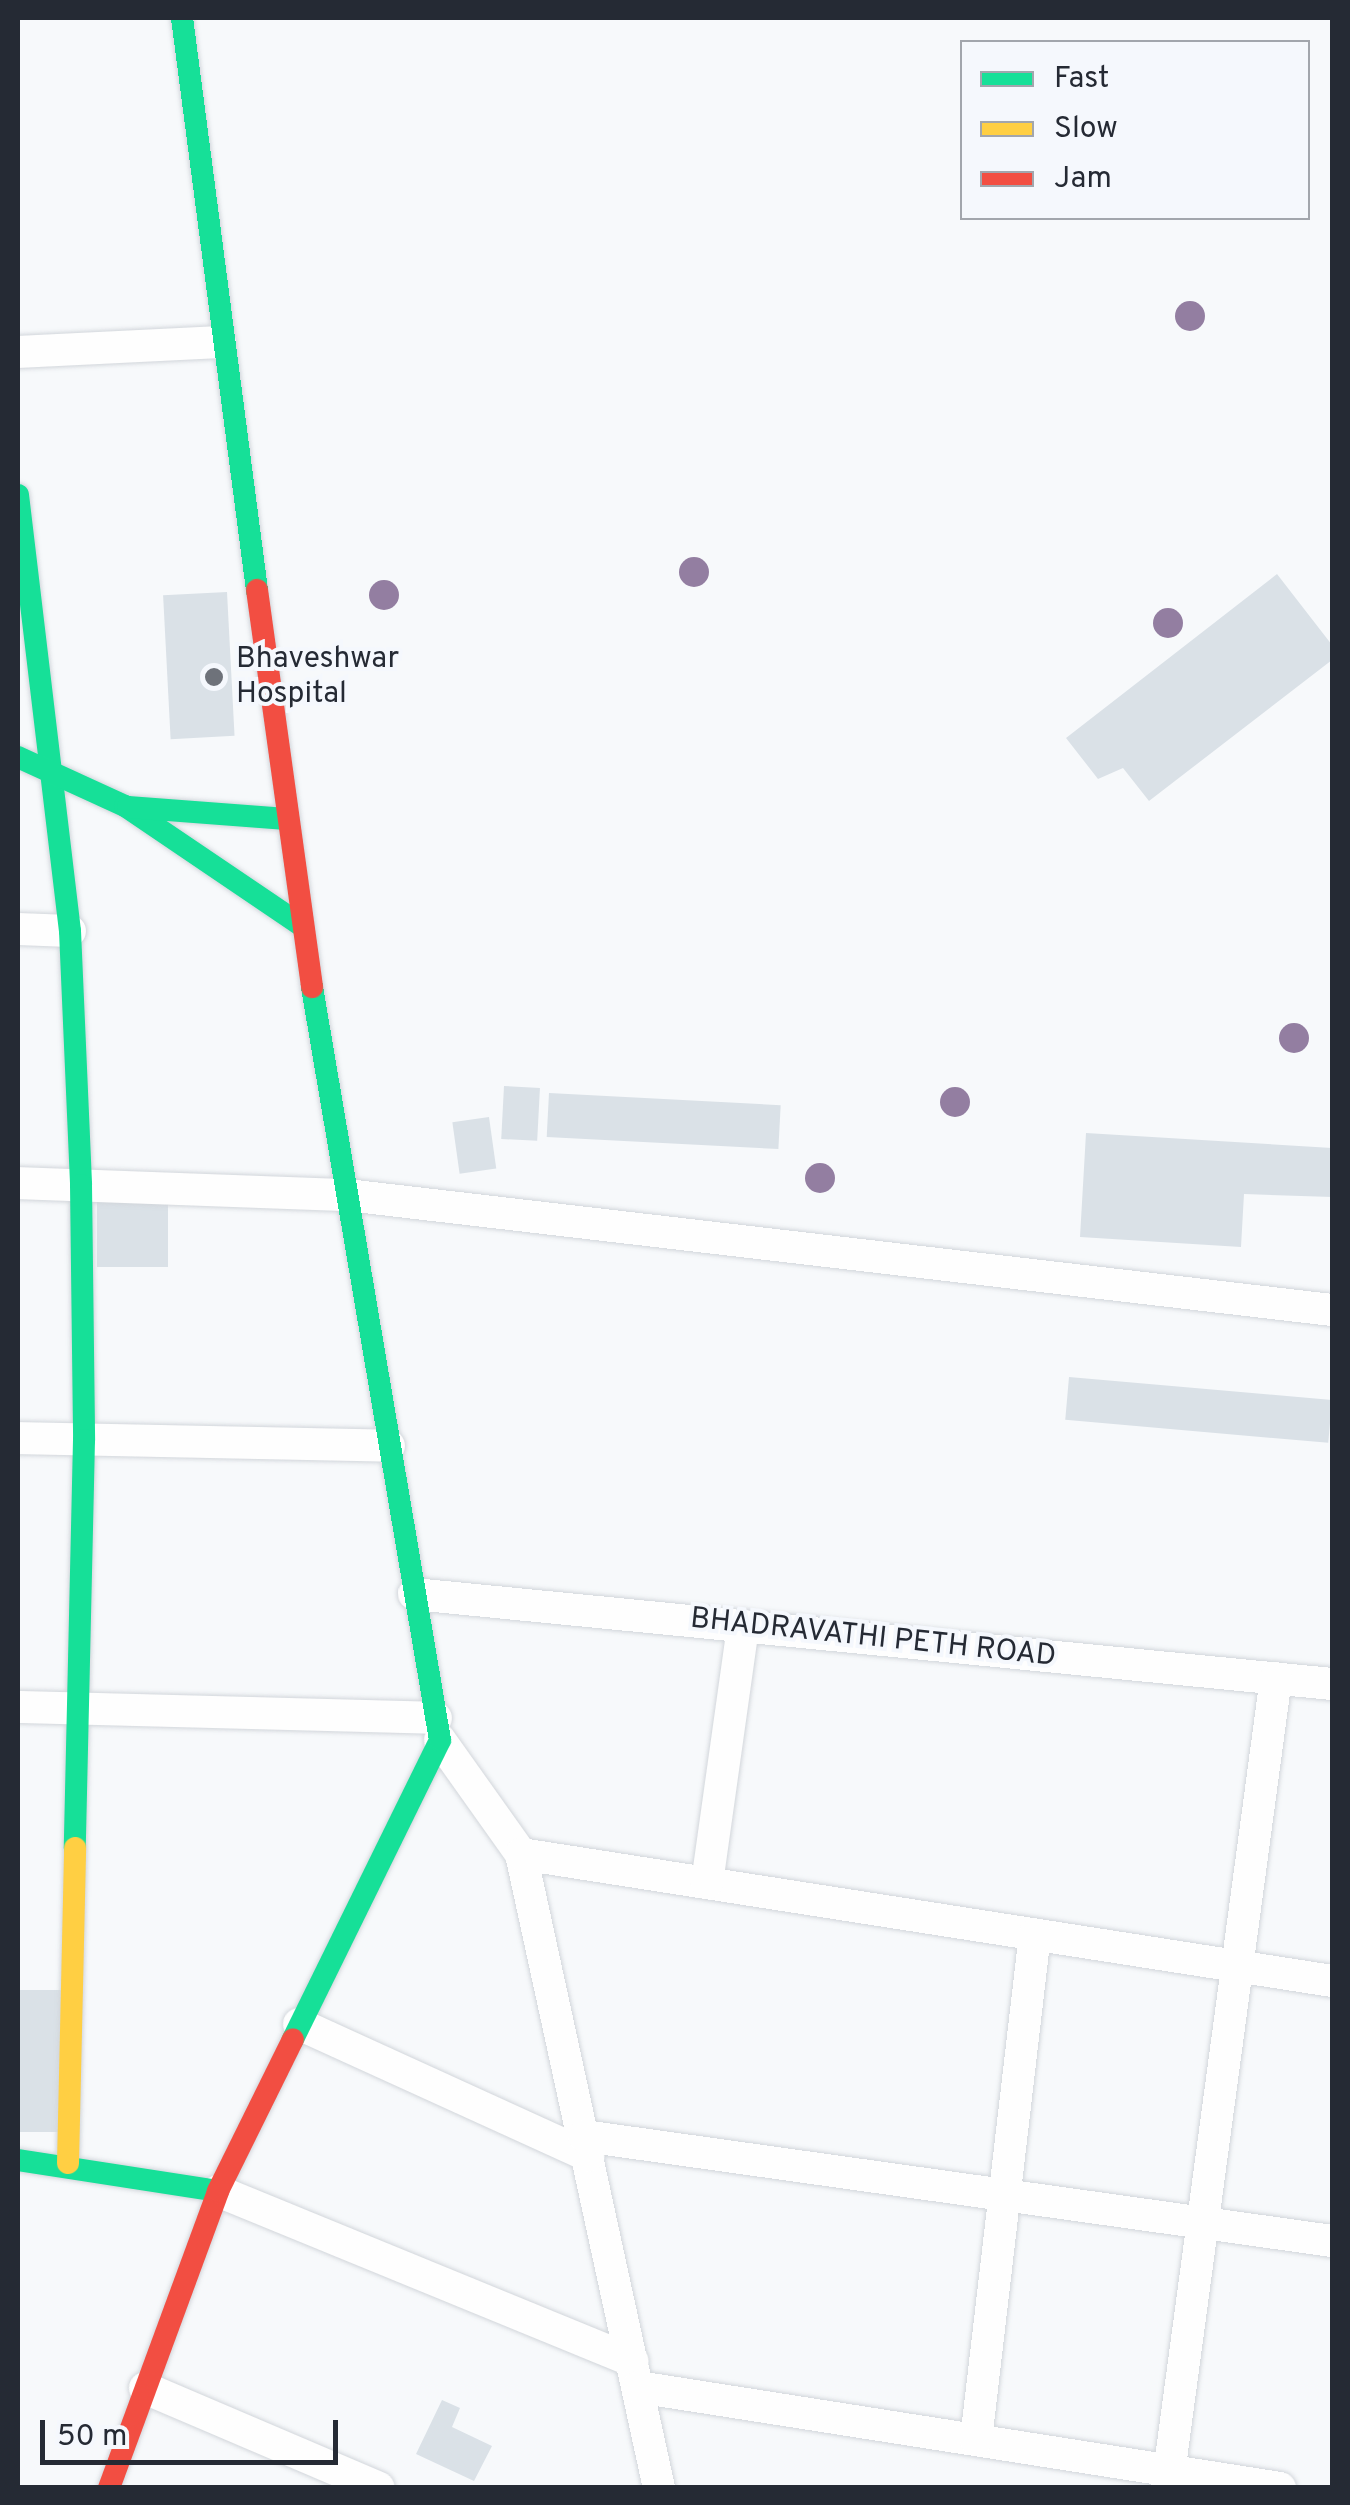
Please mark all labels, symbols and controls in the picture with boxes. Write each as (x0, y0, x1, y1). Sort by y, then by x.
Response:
legend (960, 40, 1310, 220)
text: Fast (1054, 61, 1109, 98)
text: Slow (1054, 111, 1118, 148)
text: Jam (1054, 161, 1112, 198)
place label: Bhaveshwar Hospital (236, 642, 399, 712)
marker: Bhaveshwar Hospital (201, 664, 227, 690)
street label: BHADRAVATHI PETH ROAD (688, 1602, 1058, 1676)
scale bar (45, 2400, 342, 2462)
text: 50 m (57, 2419, 127, 2456)

